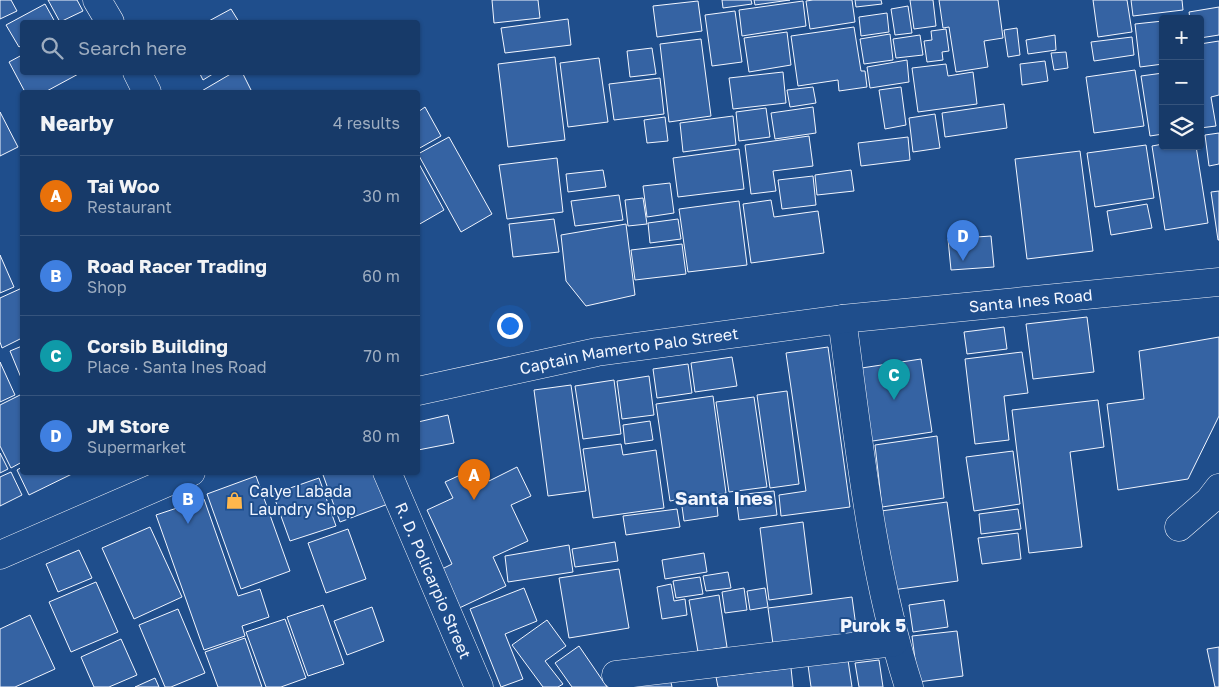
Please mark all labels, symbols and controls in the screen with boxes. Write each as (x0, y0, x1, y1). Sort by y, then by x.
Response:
map controls (1159, 15, 1204, 150)
button: + (1159, 15, 1204, 60)
search box (20, 20, 420, 75)
icon: search (38, 34, 66, 62)
text: Search here (78, 36, 187, 59)
button: − (1159, 60, 1204, 105)
button: layers (1159, 105, 1204, 150)
text: Nearby (40, 110, 114, 136)
text: 4 results (333, 113, 400, 133)
text: Tai Woo (87, 174, 160, 197)
text: A (50, 186, 62, 206)
text: 30 m (363, 186, 400, 206)
text: Restaurant (87, 197, 172, 217)
pin: D (947, 220, 979, 261)
text: Road Racer Trading (87, 254, 267, 277)
text: B (50, 266, 62, 286)
text: 60 m (362, 266, 400, 286)
text: Shop (87, 277, 127, 297)
street label: Santa Ines Road (968, 284, 1094, 317)
your location (497, 313, 523, 339)
street label: Captain Mamerto Palo Street (518, 323, 740, 379)
text: Corsib Building (87, 334, 228, 357)
text: C (50, 346, 62, 366)
text: 70 m (363, 346, 400, 366)
text: Place · Santa Ines Road (87, 357, 267, 377)
pin: C (878, 359, 910, 400)
text: JM Store (87, 414, 169, 437)
text: D (50, 426, 62, 446)
text: 80 m (362, 426, 400, 446)
text: Supermarket (87, 437, 186, 457)
pin: A (458, 459, 490, 500)
place label: Calye Labada Laundry Shop (249, 481, 356, 519)
pin: B (172, 483, 204, 524)
district label: Santa Ines (675, 486, 774, 509)
shop icon: Calye Labada Laundry Shop (225, 490, 245, 510)
street label: R. D. Policarpio Street (391, 499, 476, 662)
district label: Purok 5 (840, 614, 906, 636)

